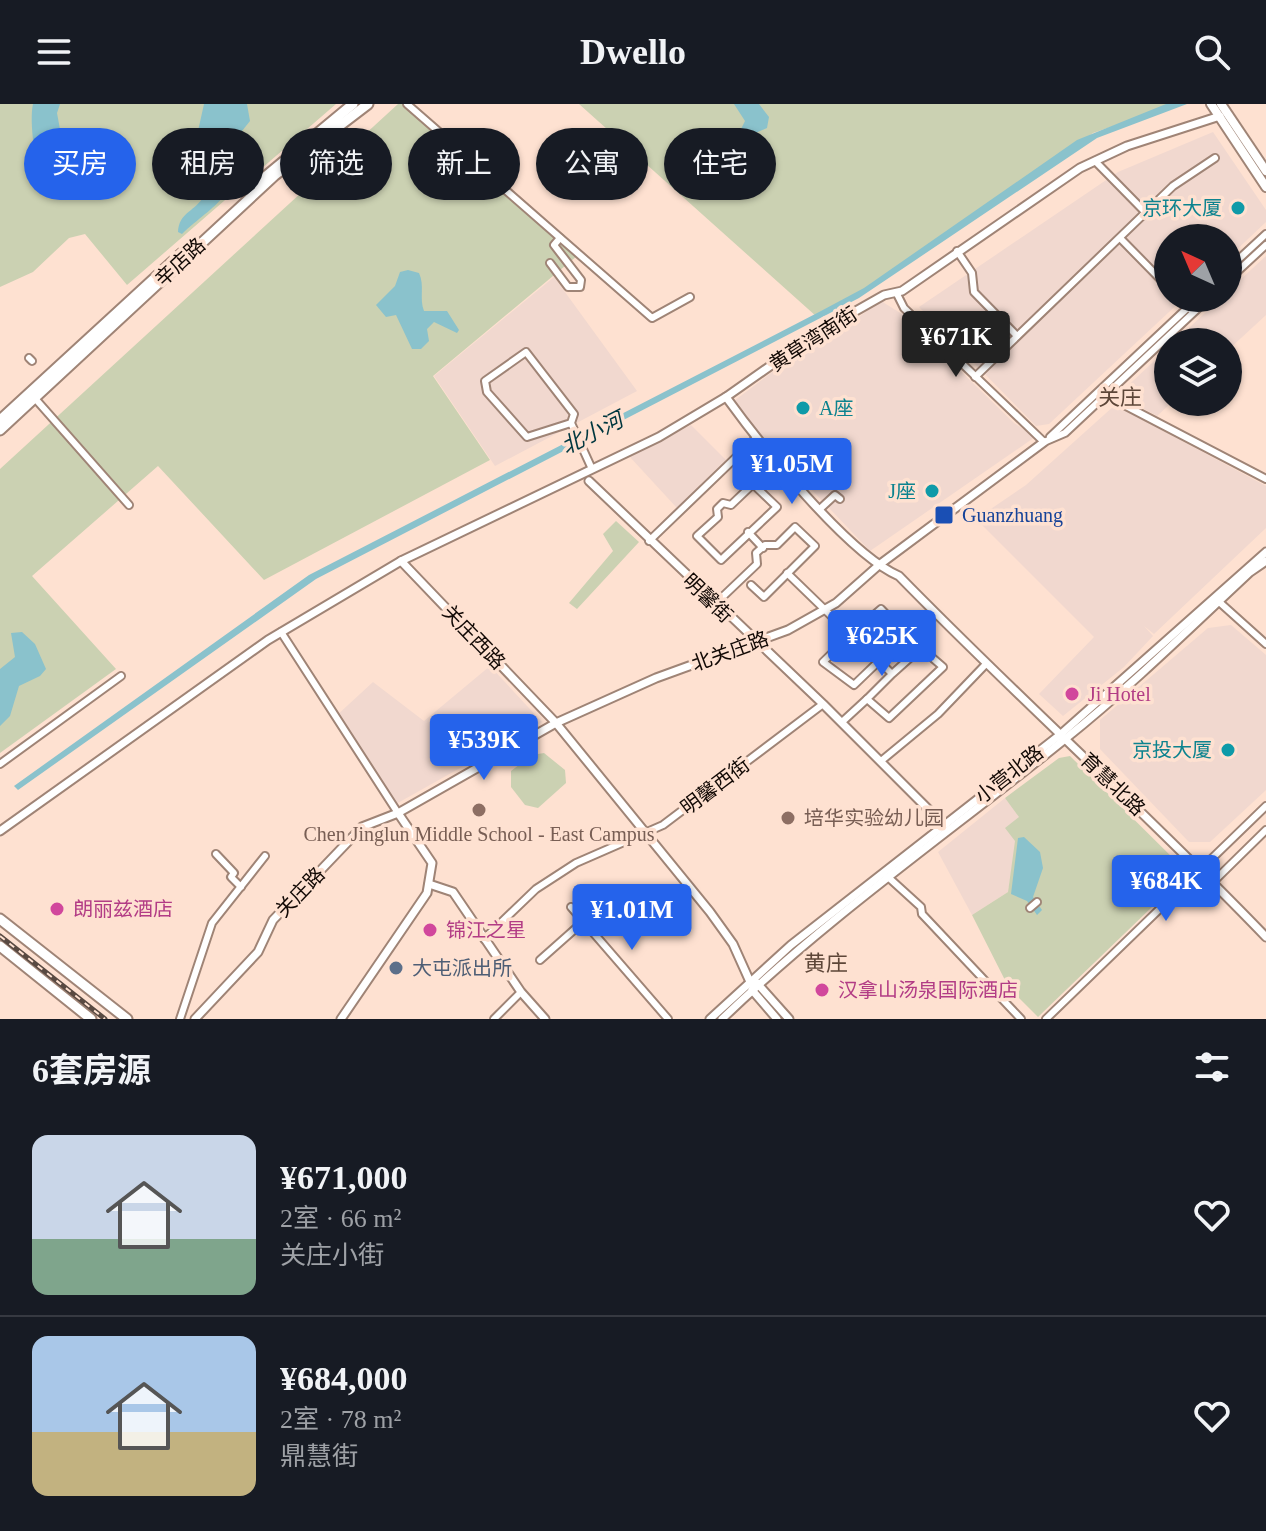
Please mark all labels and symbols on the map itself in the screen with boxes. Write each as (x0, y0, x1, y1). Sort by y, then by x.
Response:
place label: 京环大厦 (1142, 197, 1222, 219)
marker: 京环大厦 (1229, 199, 1247, 217)
north arrow (1154, 224, 1242, 312)
street label: 辛店路 (151, 233, 209, 291)
street label: 黄草湾南街 (765, 303, 861, 375)
pin: ¥671K (900, 311, 1012, 379)
district label: 关庄 (1098, 385, 1142, 410)
place label: A座 (819, 397, 853, 419)
marker: A座 (794, 399, 812, 417)
water label: 北小河 (557, 405, 631, 459)
pin: ¥1.05M (727, 438, 857, 506)
place label: J座 (888, 480, 916, 502)
marker: J座 (923, 482, 941, 500)
marker: Guanzhuang (933, 504, 955, 526)
place label: Guanzhuang (962, 504, 1063, 527)
street label: 明馨街 (679, 569, 737, 627)
street label: 关庄西路 (438, 601, 510, 673)
pin: ¥625K (826, 610, 938, 678)
street label: 北关庄路 (689, 627, 771, 675)
place label: Ji Hotel (1088, 683, 1151, 705)
marker: Ji Hotel (1063, 685, 1081, 703)
pin: ¥539K (428, 714, 540, 782)
place label: 京投大厦 (1132, 739, 1212, 761)
street label: 小营北路 (971, 741, 1047, 807)
marker: 京投大厦 (1219, 741, 1237, 759)
street label: 育慧北路 (1077, 748, 1149, 820)
street label: 明馨西街 (676, 753, 754, 819)
marker: Chen Jinglun Middle School - East Campus (470, 801, 488, 819)
place label: 培华实验幼儿园 (804, 807, 944, 829)
marker: 培华实验幼儿园 (779, 809, 797, 827)
place label: Chen Jinglun Middle School - East Campus (303, 823, 655, 846)
pin: ¥684K (1110, 855, 1222, 923)
street label: 关庄路 (271, 863, 329, 921)
pin: ¥1.01M (567, 884, 697, 952)
place label: 朗丽兹酒店 (73, 898, 173, 920)
marker: 朗丽兹酒店 (48, 900, 66, 918)
place label: 锦江之星 (446, 919, 526, 941)
marker: 锦江之星 (421, 921, 439, 939)
district label: 黄庄 (804, 951, 848, 976)
place label: 大屯派出所 (412, 957, 512, 979)
marker: 大屯派出所 (387, 959, 405, 977)
place label: 汉拿山汤泉国际酒店 (838, 979, 1018, 1001)
marker: 汉拿山汤泉国际酒店 (813, 981, 831, 999)

